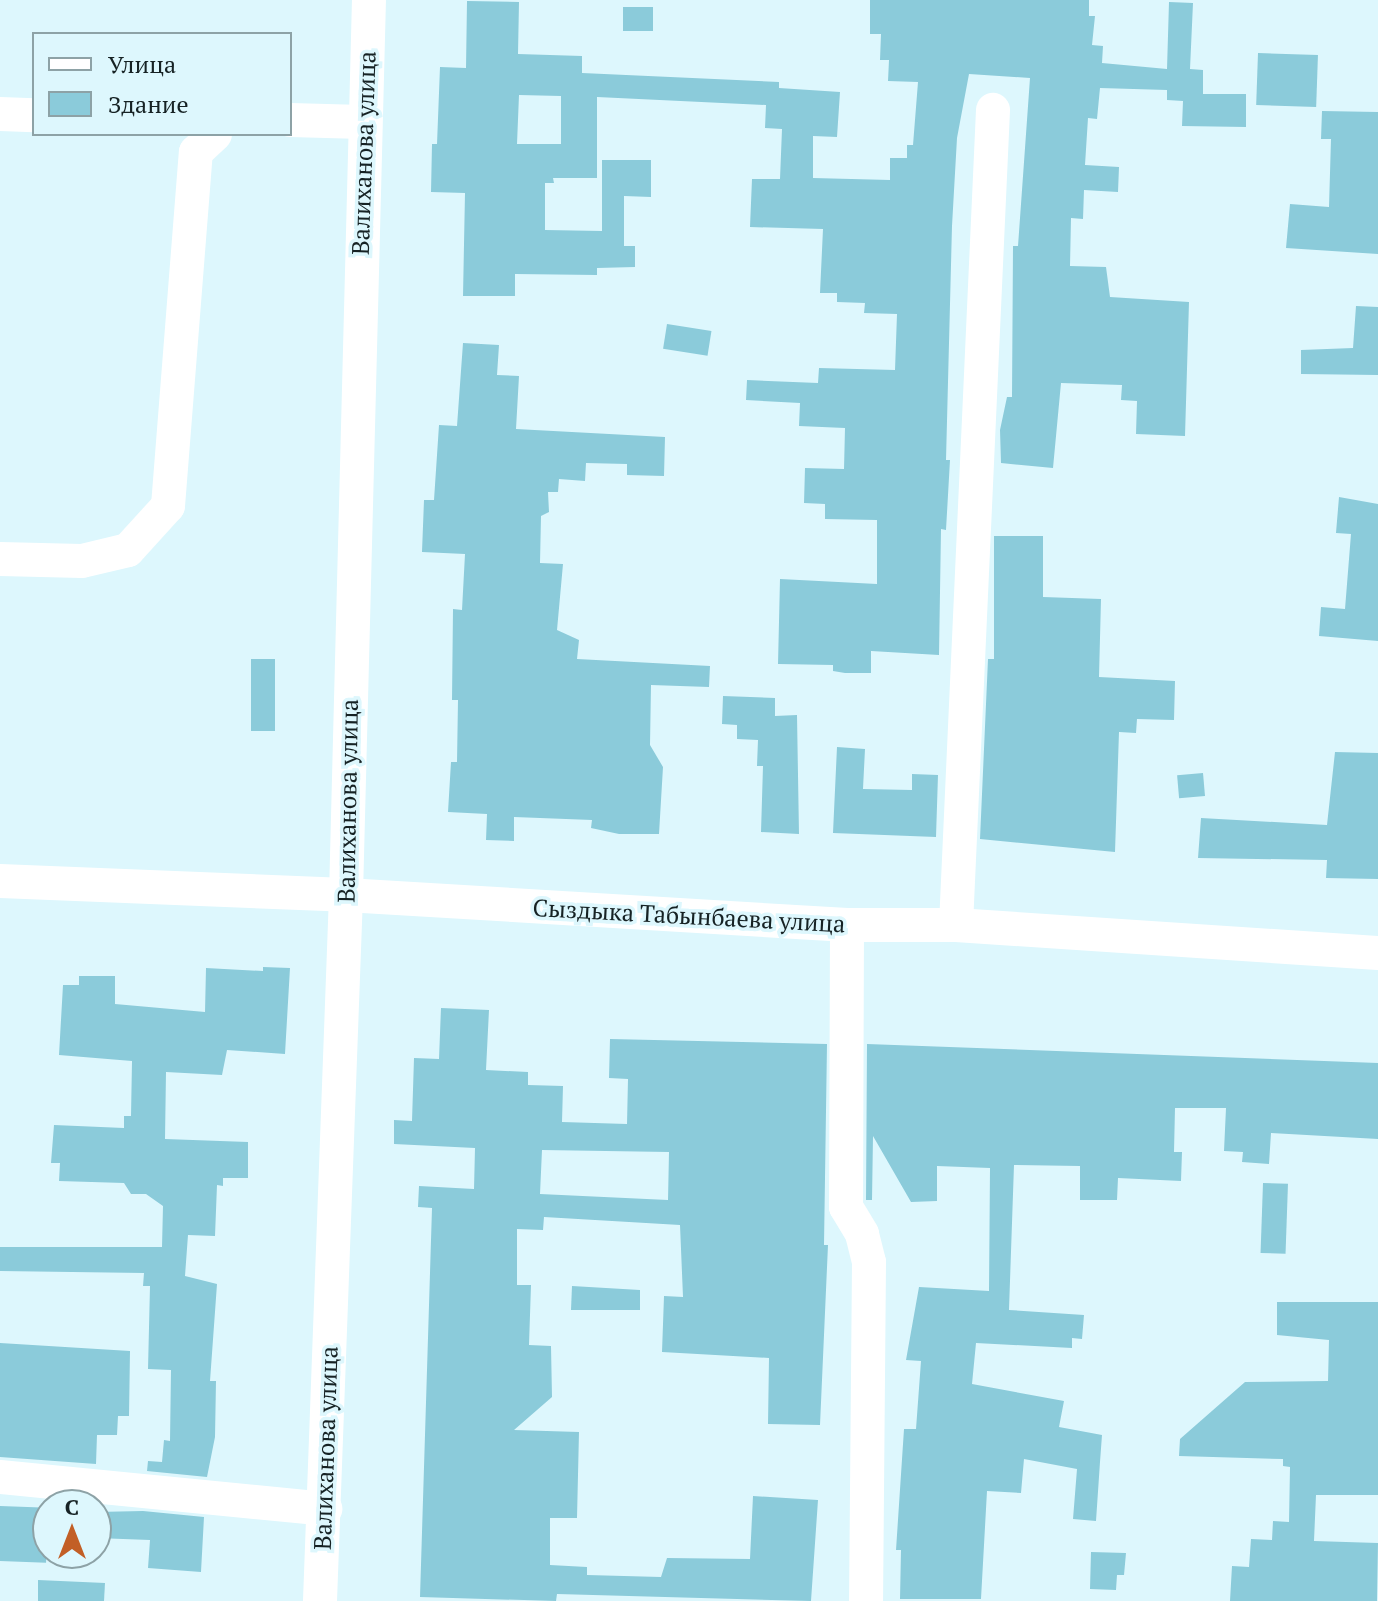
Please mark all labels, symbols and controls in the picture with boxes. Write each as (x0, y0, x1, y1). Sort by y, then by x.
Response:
legend (32, 32, 292, 136)
text: Улица (108, 48, 176, 80)
street label: Валиханова улица (346, 51, 382, 255)
text: Здание (108, 88, 189, 120)
street label: Валиханова улица (332, 699, 364, 903)
street label: Сыздыка Табынбаева улица (532, 893, 846, 939)
street label: Валиханова улица (308, 1346, 344, 1550)
north arrow (32, 1489, 112, 1569)
text: С (65, 1492, 79, 1521)

